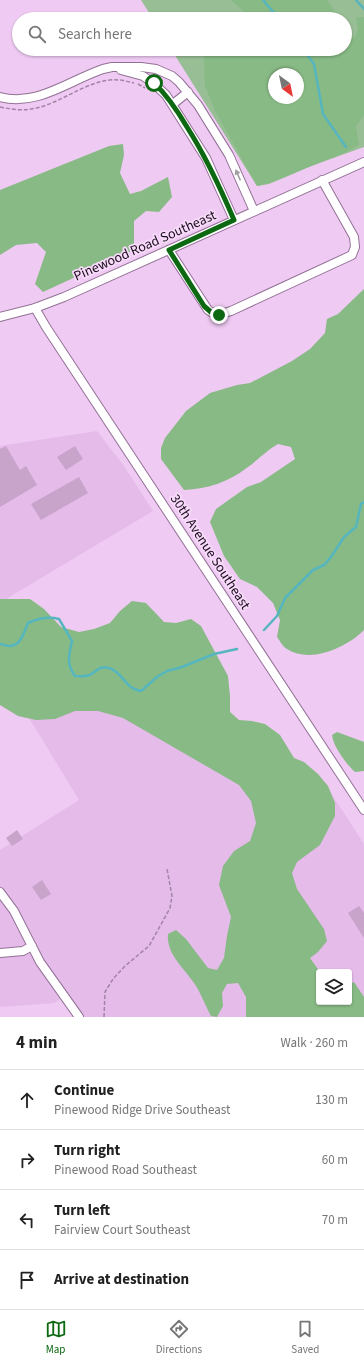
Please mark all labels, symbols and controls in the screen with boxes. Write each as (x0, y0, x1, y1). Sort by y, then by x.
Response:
search box (12, 12, 352, 56)
icon: search (26, 23, 48, 45)
text: Search here (58, 24, 132, 45)
north arrow (268, 68, 304, 104)
route start (145, 74, 163, 92)
one-way arrow (235, 170, 241, 181)
street label: Pinewood Road Southeast (71, 205, 220, 286)
route end (210, 306, 228, 324)
street label: 30th Avenue Southeast (165, 490, 255, 614)
map controls (316, 969, 352, 1005)
button: layers (316, 969, 352, 1005)
text: 4 min (16, 1031, 57, 1055)
text: Walk · 260 m (280, 1034, 348, 1052)
text: Continue (54, 1080, 114, 1101)
icon: ahead (16, 1089, 38, 1111)
text: 130 m (315, 1091, 348, 1109)
text: Pinewood Ridge Drive Southeast (54, 1101, 230, 1119)
text: Turn right (54, 1140, 120, 1161)
icon: right (16, 1149, 38, 1171)
text: 60 m (322, 1151, 348, 1169)
text: Pinewood Road Southeast (54, 1161, 197, 1179)
text: Turn left (54, 1200, 110, 1221)
icon: left (16, 1209, 38, 1231)
text: 70 m (322, 1211, 348, 1229)
text: Fairview Court Southeast (54, 1221, 190, 1239)
icon: arrive (16, 1269, 38, 1291)
text: Arrive at destination (54, 1269, 189, 1290)
tab: Map (45, 1318, 67, 1357)
tab: Directions (156, 1318, 202, 1357)
tab: Saved (291, 1318, 319, 1357)

